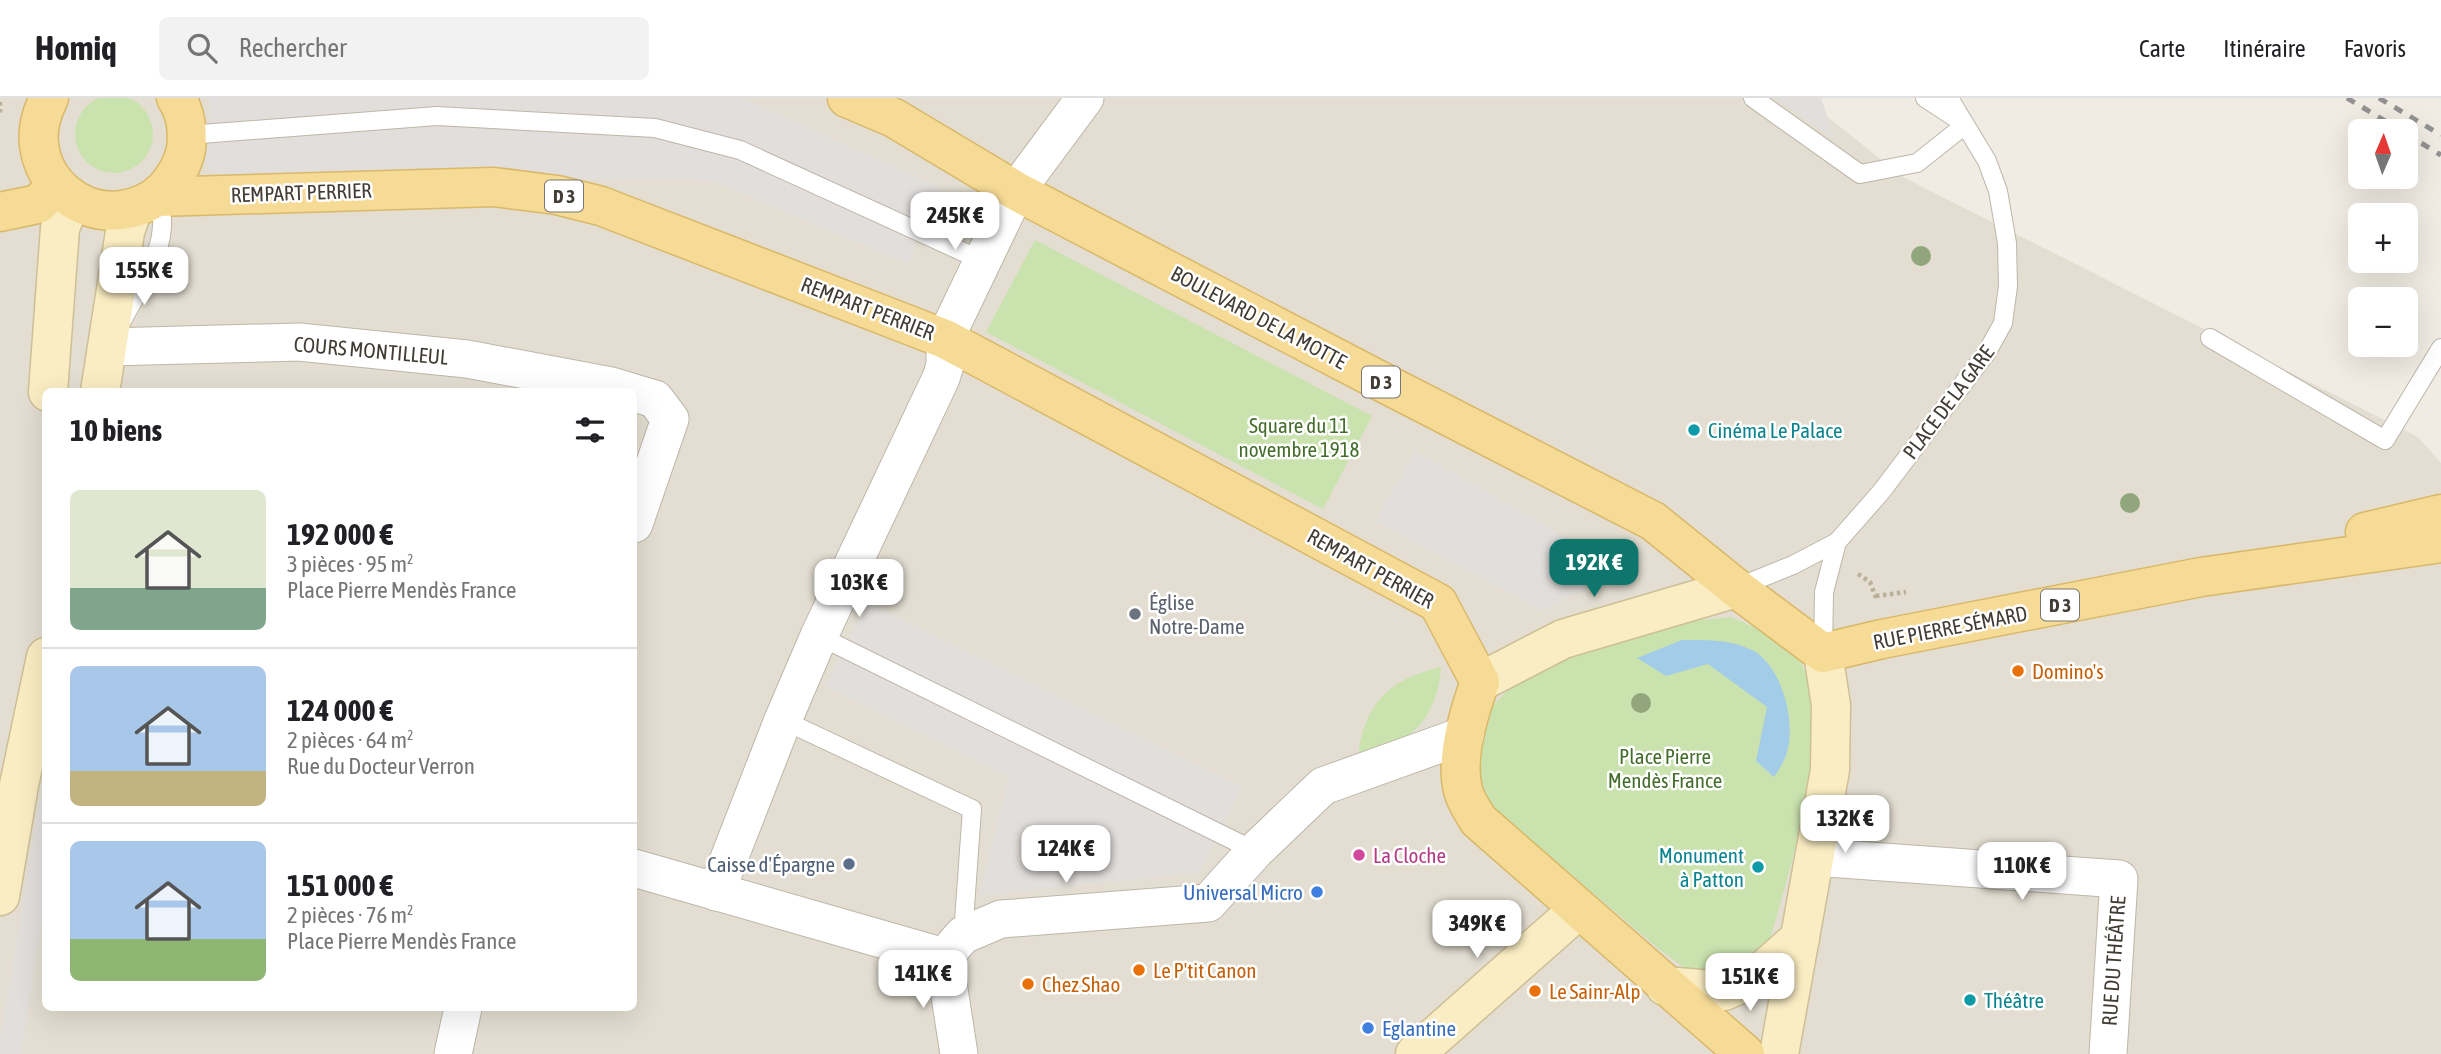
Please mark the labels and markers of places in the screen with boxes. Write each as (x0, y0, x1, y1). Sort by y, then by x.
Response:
pin: 245K € (898, 192, 1012, 252)
pin: 155K € (87, 248, 201, 307)
place label: Cinéma Le Palace (1708, 418, 1843, 442)
marker: Cinéma Le Palace (1686, 422, 1702, 438)
pin: 192K € (1537, 540, 1651, 599)
pin: 103K € (802, 560, 916, 619)
place label: Église Notre-Dame (1149, 590, 1244, 638)
marker: Église Notre-Dame (1127, 606, 1143, 622)
place label: Domino's (2032, 659, 2104, 683)
marker: Domino's (2010, 663, 2026, 679)
pin: 132K € (1788, 796, 1902, 855)
pin: 124K € (1009, 826, 1123, 885)
pin: 110K € (1965, 842, 2079, 902)
place label: La Cloche (1373, 843, 1446, 867)
place label: Monument à Patton (1659, 843, 1744, 891)
marker: La Cloche (1351, 847, 1367, 863)
place label: Caisse d'Épargne (707, 852, 835, 876)
marker: Caisse d'Épargne (841, 856, 857, 872)
marker: Monument à Patton (1750, 859, 1766, 875)
place label: Universal Micro (1183, 880, 1303, 904)
marker: Universal Micro (1309, 884, 1325, 900)
pin: 349K € (1420, 900, 1534, 960)
pin: 141K € (866, 950, 980, 1010)
pin: 151K € (1693, 954, 1807, 1013)
place label: Le P'tit Canon (1153, 958, 1257, 982)
marker: Le P'tit Canon (1131, 962, 1147, 978)
place label: Chez Shao (1042, 972, 1120, 996)
marker: Chez Shao (1020, 976, 1036, 992)
place label: Le Sainr-Alp (1549, 979, 1640, 1003)
marker: Le Sainr-Alp (1527, 983, 1543, 999)
place label: Théâtre (1984, 988, 2044, 1012)
marker: Théâtre (1962, 992, 1978, 1008)
place label: Eglantine (1382, 1016, 1456, 1040)
marker: Eglantine (1360, 1020, 1376, 1036)

